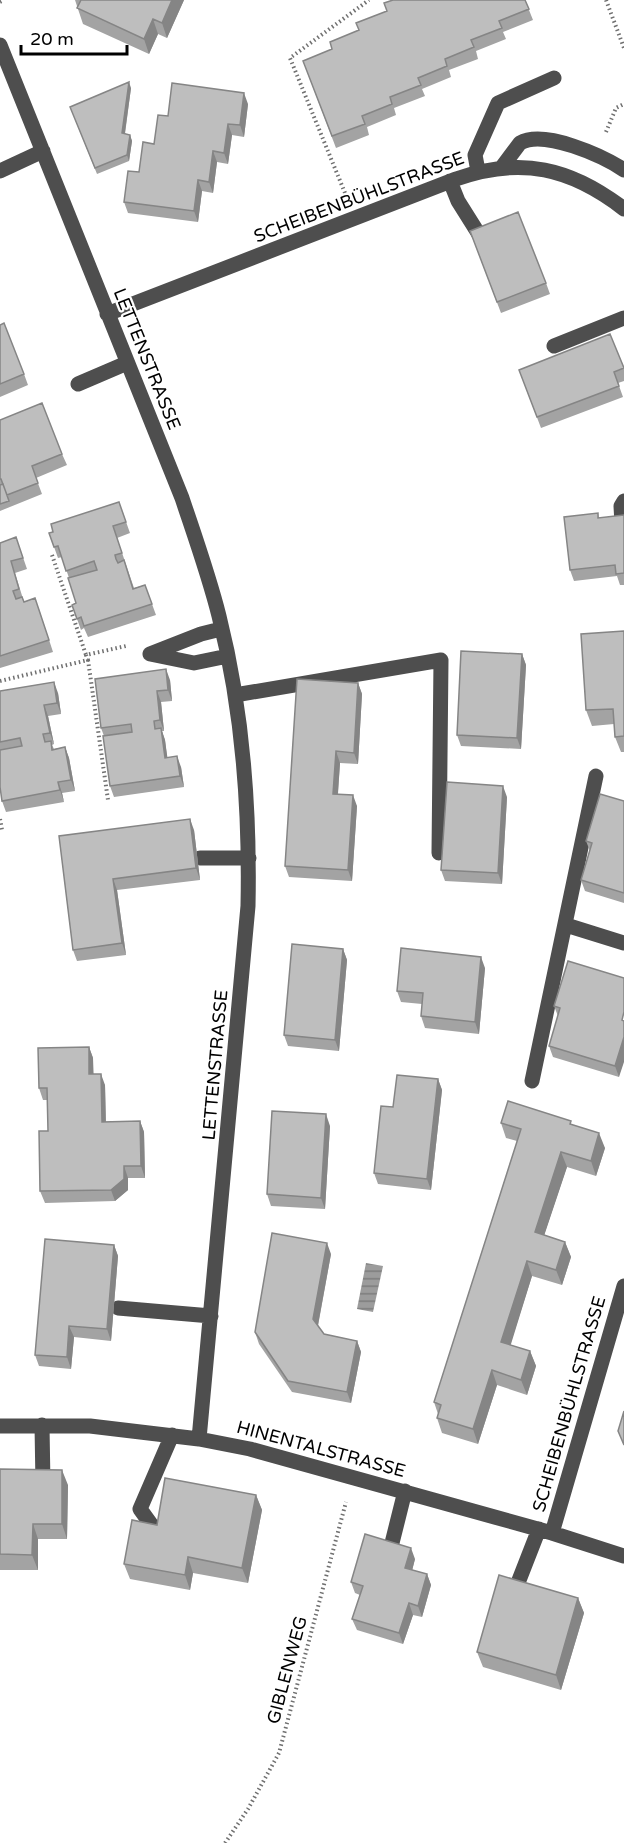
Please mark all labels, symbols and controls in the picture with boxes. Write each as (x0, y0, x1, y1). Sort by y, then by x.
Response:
scale bar (21, 18, 128, 56)
text: 20 m (30, 28, 74, 50)
street label: SCHEIBENBÜHLSTRASSE (251, 147, 467, 247)
street label: LETTENSTRASSE (109, 285, 185, 433)
street label: LETTENSTRASSE (197, 989, 233, 1141)
street label: SCHEIBENBÜHLSTRASSE (528, 1294, 610, 1514)
street label: HINENTALSTRASSE (234, 1416, 408, 1482)
street label: GIBLENWEG (262, 1614, 312, 1726)

